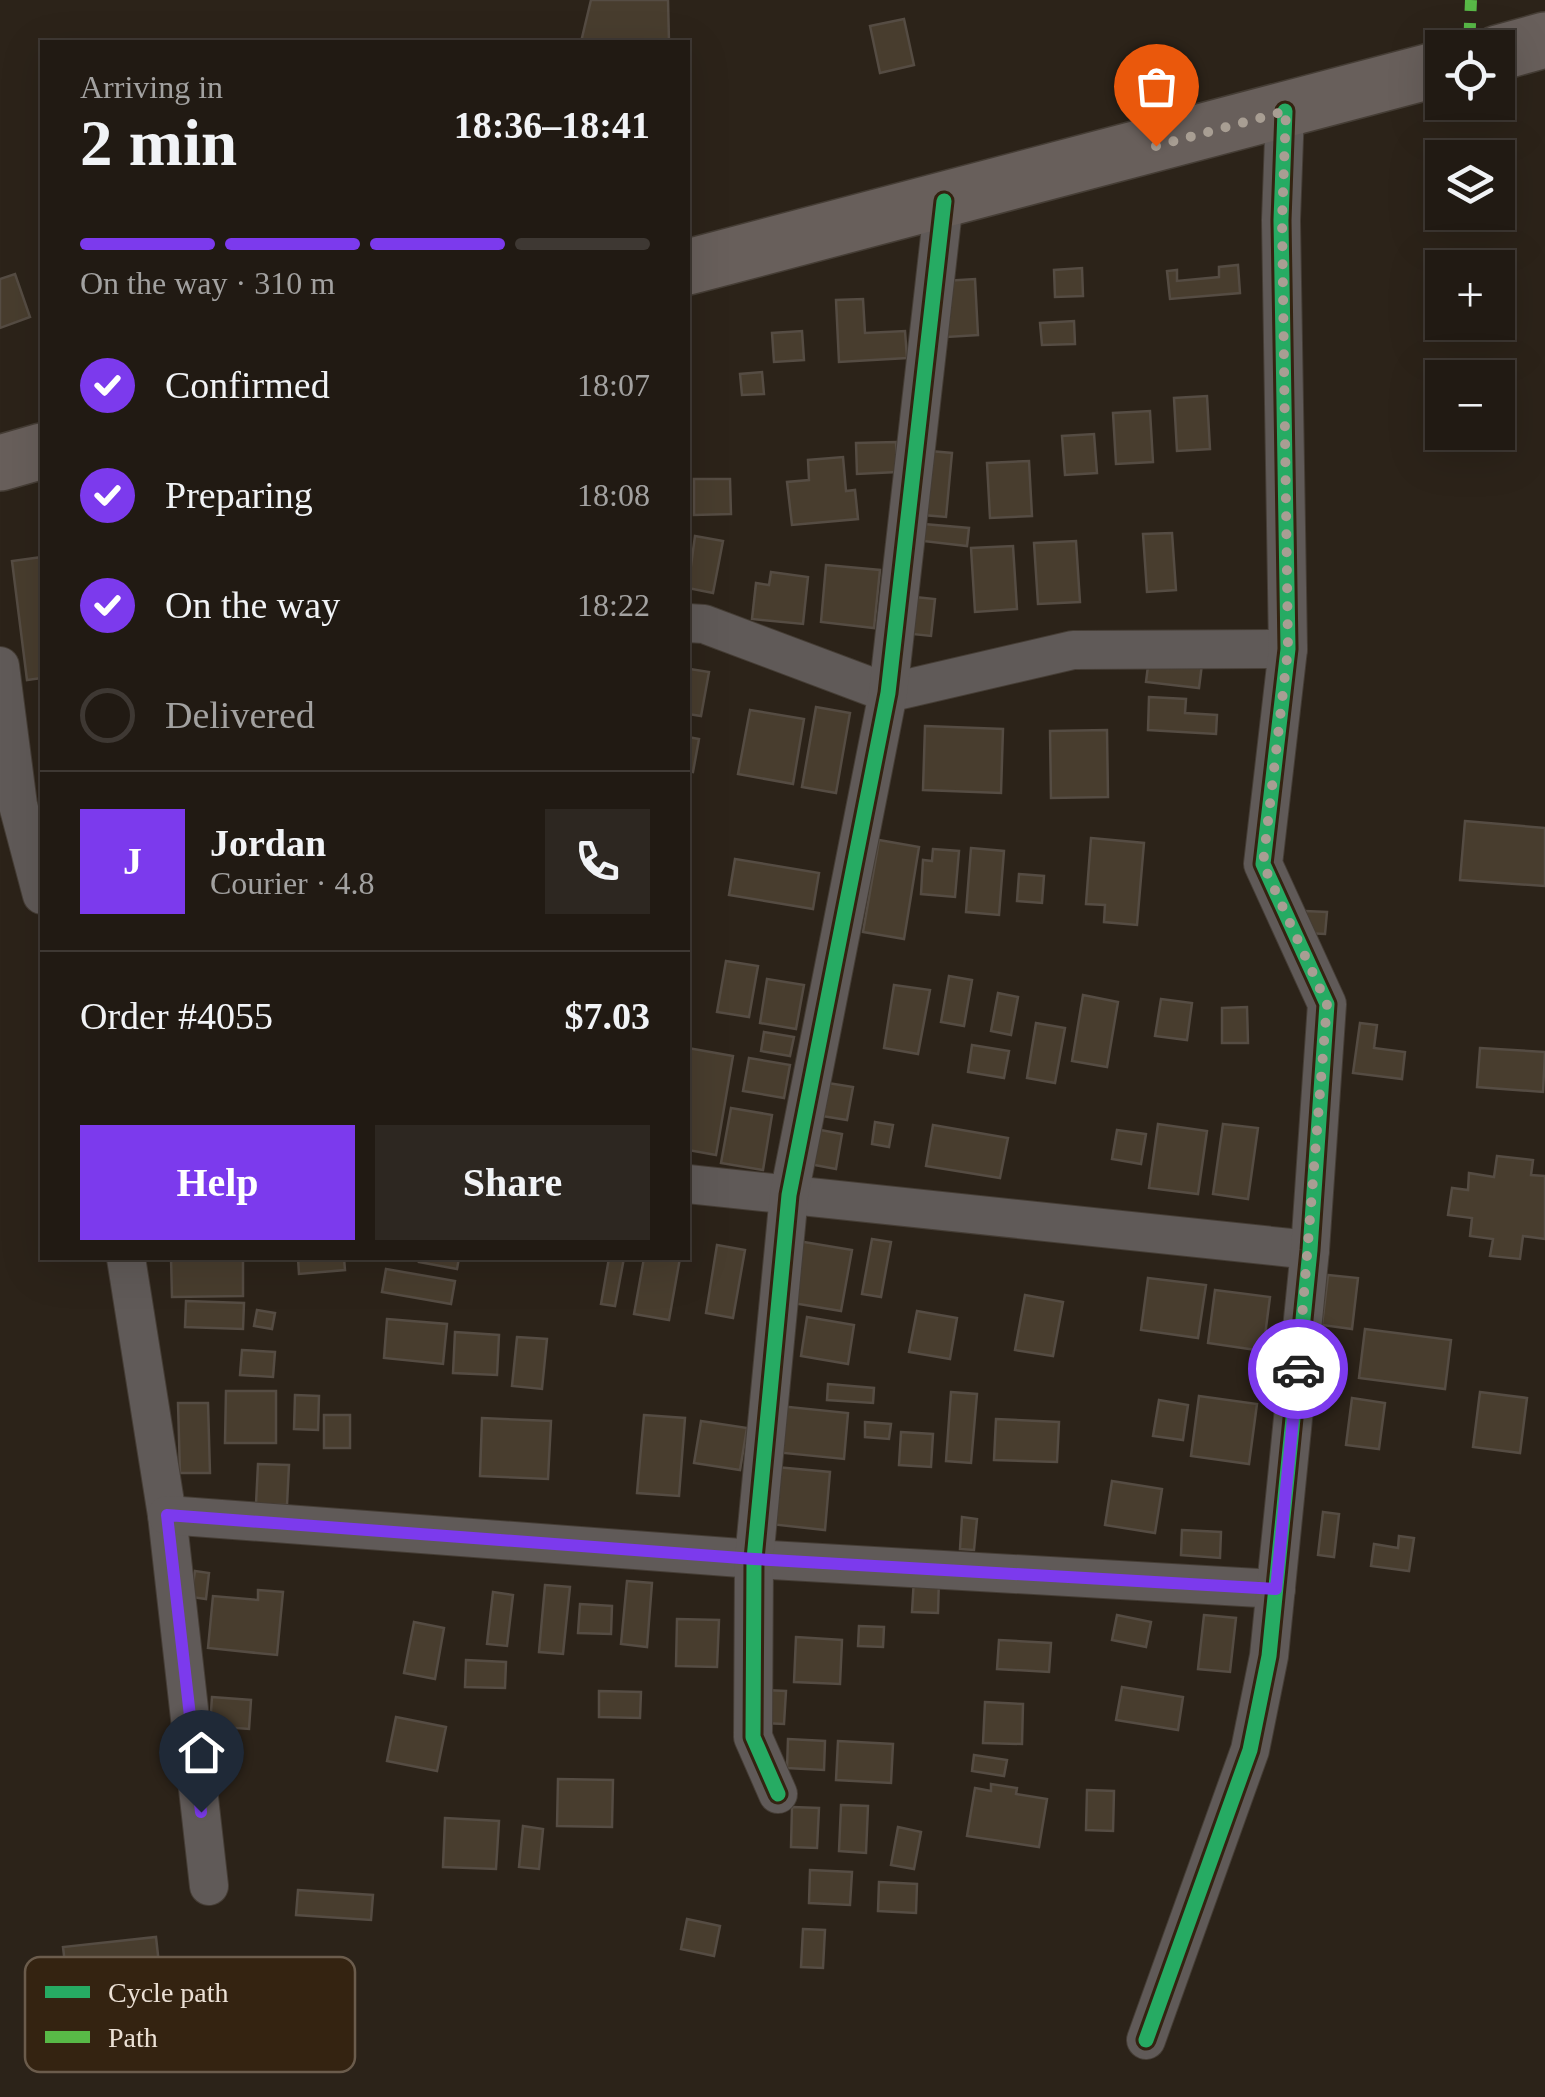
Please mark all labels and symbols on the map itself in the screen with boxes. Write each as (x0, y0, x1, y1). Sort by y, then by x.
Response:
pin (1114, 44, 1199, 147)
courier (1248, 1319, 1348, 1419)
pin (159, 1710, 244, 1813)
legend (25, 1957, 355, 2072)
text: Cycle path (108, 1977, 229, 2008)
text: Path (108, 2022, 158, 2053)

